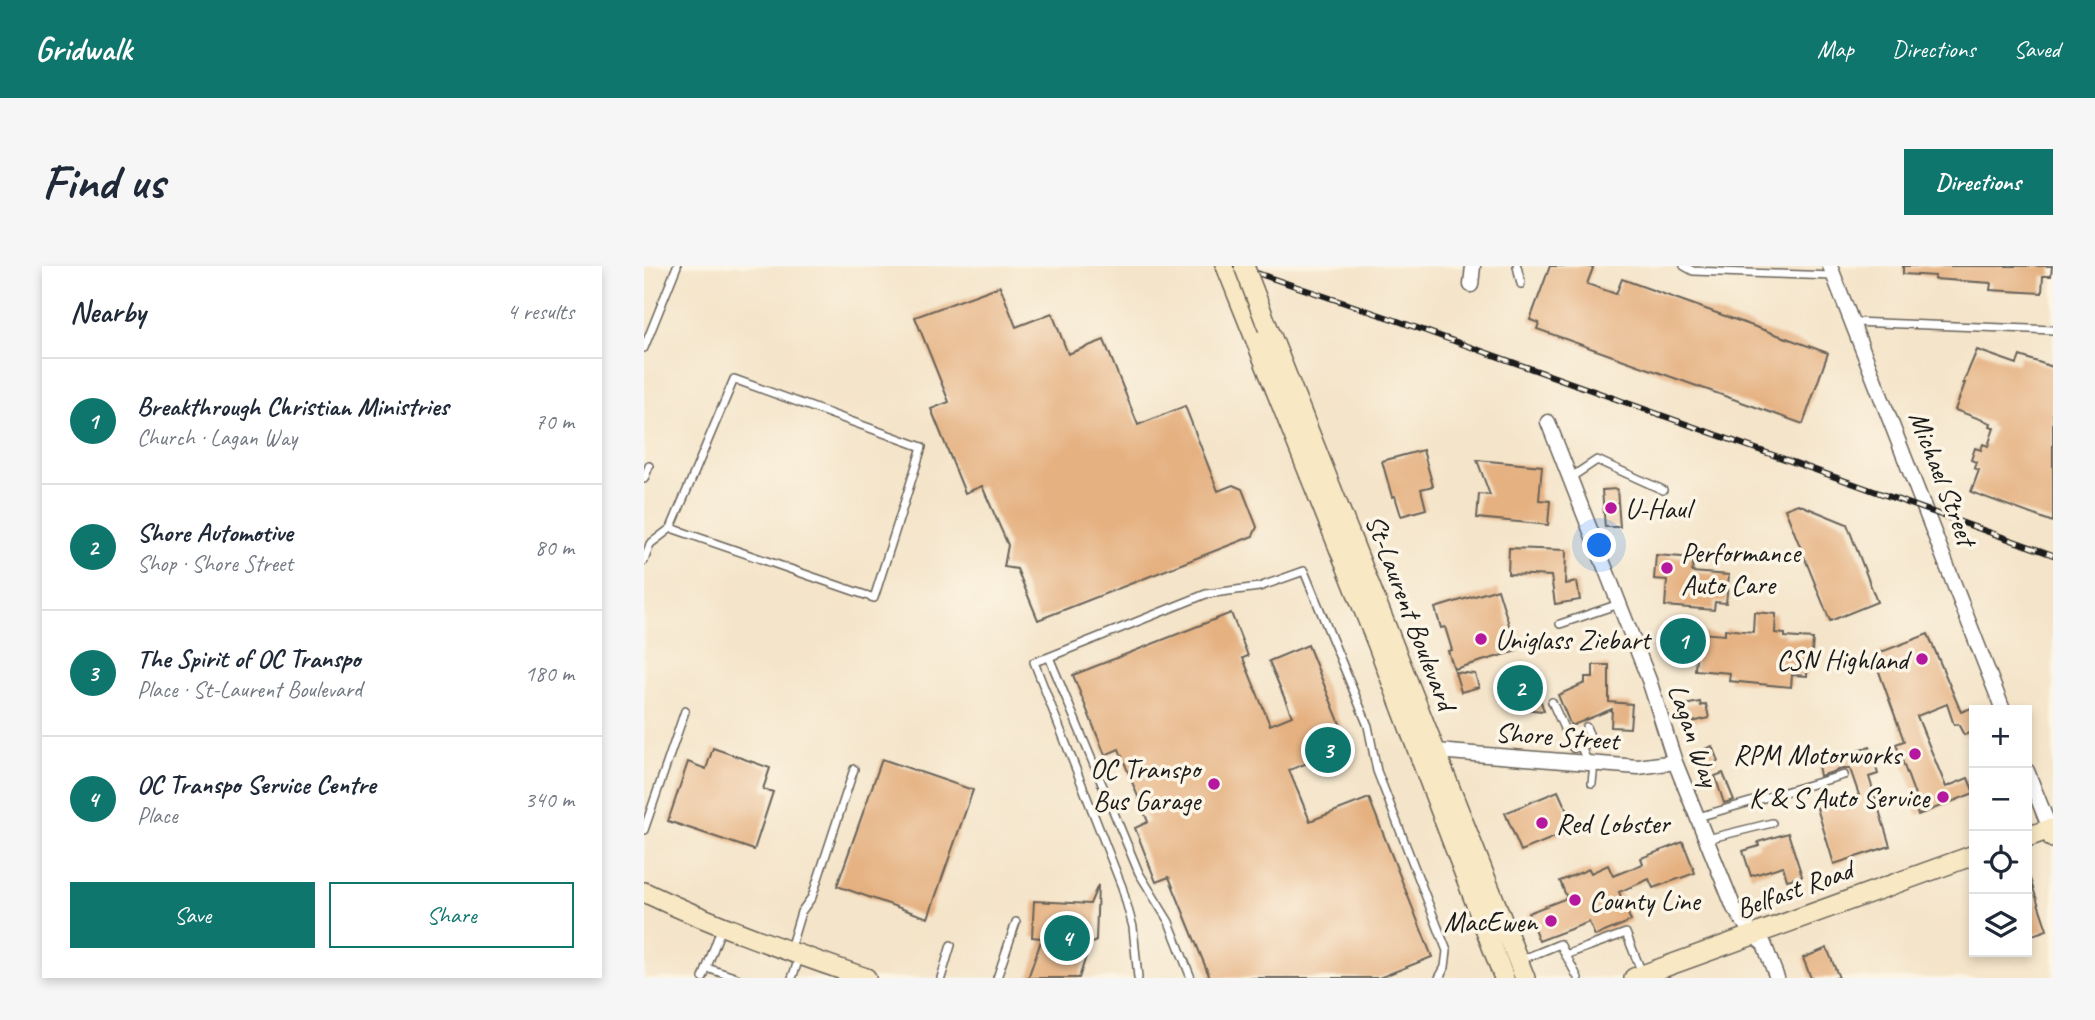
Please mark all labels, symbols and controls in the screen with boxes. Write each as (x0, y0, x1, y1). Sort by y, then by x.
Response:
text: Gridwalk (35, 28, 132, 70)
text: Map (1817, 34, 1854, 64)
text: Directions (1892, 34, 1975, 64)
text: Saved (2013, 34, 2060, 64)
button: Directions (1904, 149, 2053, 215)
text: Find us (42, 151, 164, 213)
text: Nearby (70, 293, 146, 331)
text: 4 results (507, 297, 574, 326)
text: Breakthrough Christian Ministries (137, 390, 448, 423)
street label: Michael Street (1901, 406, 1986, 554)
text: 1 (88, 407, 98, 436)
text: 70 m (535, 407, 574, 436)
text: Church · Lagan Way (137, 423, 297, 452)
place label: U-Haul (1625, 491, 1696, 526)
marker: U-Haul (1603, 500, 1619, 516)
street label: St-Laurent Boulevard (1358, 510, 1466, 718)
text: Shore Automotive (137, 516, 293, 549)
your location (1582, 528, 1616, 562)
text: 2 (88, 533, 98, 562)
text: 80 m (535, 533, 574, 562)
place label: Performance Auto Care (1681, 535, 1802, 602)
text: Shop · Shore Street (137, 549, 293, 578)
marker: Performance Auto Care (1659, 560, 1675, 576)
pin: 1 (1660, 615, 1706, 667)
place label: Uniglass Ziebart (1495, 622, 1653, 657)
marker: Uniglass Ziebart (1473, 631, 1489, 647)
text: The Spirit of OC Transpo (137, 642, 361, 675)
place label: CSN Highland (1776, 642, 1912, 677)
marker: CSN Highland (1914, 651, 1930, 667)
text: 3 (88, 659, 98, 688)
text: 180 m (525, 659, 574, 688)
pin: 2 (1497, 662, 1543, 714)
text: Place · St-Laurent Boulevard (137, 675, 362, 704)
street label: Lagan Way (1660, 679, 1729, 793)
map controls (1969, 705, 2032, 957)
button: + (1969, 705, 2032, 768)
street label: Shore Street (1494, 714, 1623, 758)
pin: 3 (1305, 724, 1351, 776)
place label: RPM Motorworks (1733, 737, 1903, 772)
marker: RPM Motorworks (1907, 746, 1923, 762)
place label: OC Transpo Bus Garage (1090, 751, 1203, 818)
text: OC Transpo Service Centre (137, 768, 376, 801)
button: − (1969, 768, 2032, 831)
marker: OC Transpo Bus Garage (1206, 776, 1222, 792)
place label: K & S Auto Service (1749, 780, 1931, 815)
text: 4 (88, 785, 98, 814)
text: 340 m (525, 785, 574, 814)
marker: K & S Auto Service (1935, 789, 1951, 805)
text: Place (137, 801, 177, 830)
place label: Red Lobster (1556, 806, 1672, 841)
marker: Red Lobster (1534, 815, 1550, 831)
button: locate (1969, 831, 2032, 894)
street label: Belfast Road (1731, 850, 1861, 926)
button: Save (70, 882, 315, 948)
button: Share (329, 882, 574, 948)
place label: County Line (1589, 883, 1701, 918)
marker: County Line (1567, 892, 1583, 908)
button: layers (1969, 894, 2032, 957)
place label: MacEwen (1444, 904, 1538, 939)
pin: 4 (1044, 912, 1090, 964)
marker: MacEwen (1543, 913, 1559, 929)

